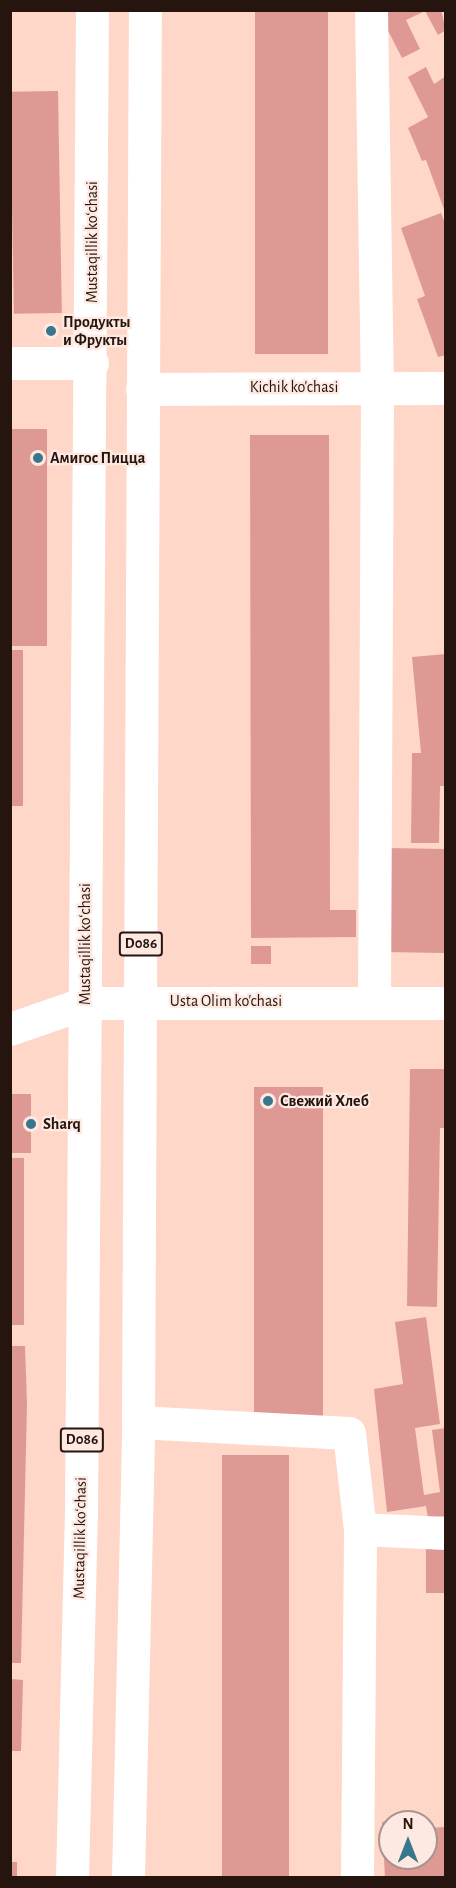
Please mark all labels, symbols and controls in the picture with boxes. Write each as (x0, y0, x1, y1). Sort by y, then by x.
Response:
street label: Mustaqillik koʻchasi (82, 181, 102, 303)
place label: Продукты и Фрукты (63, 312, 131, 350)
marker: Продукты и Фрукты (44, 324, 58, 338)
street label: Kichik ko'chasi (250, 377, 338, 397)
place label: Амигос Пицца (50, 448, 145, 468)
marker: Амигос Пицца (31, 451, 45, 465)
street label: Mustaqillik koʻchasi (75, 883, 95, 1005)
road number: D086 (118, 932, 164, 956)
street label: Usta Olim ko'chasi (170, 991, 282, 1011)
place label: Свежий Хлеб (280, 1091, 369, 1111)
marker: Свежий Хлеб (261, 1094, 275, 1108)
place label: Sharq (43, 1114, 81, 1134)
marker: Sharq (24, 1117, 38, 1131)
road number: D086 (60, 1428, 104, 1452)
street label: Mustaqillik koʻchasi (69, 1477, 91, 1599)
north arrow (378, 1810, 438, 1870)
text: N (402, 1816, 414, 1832)

